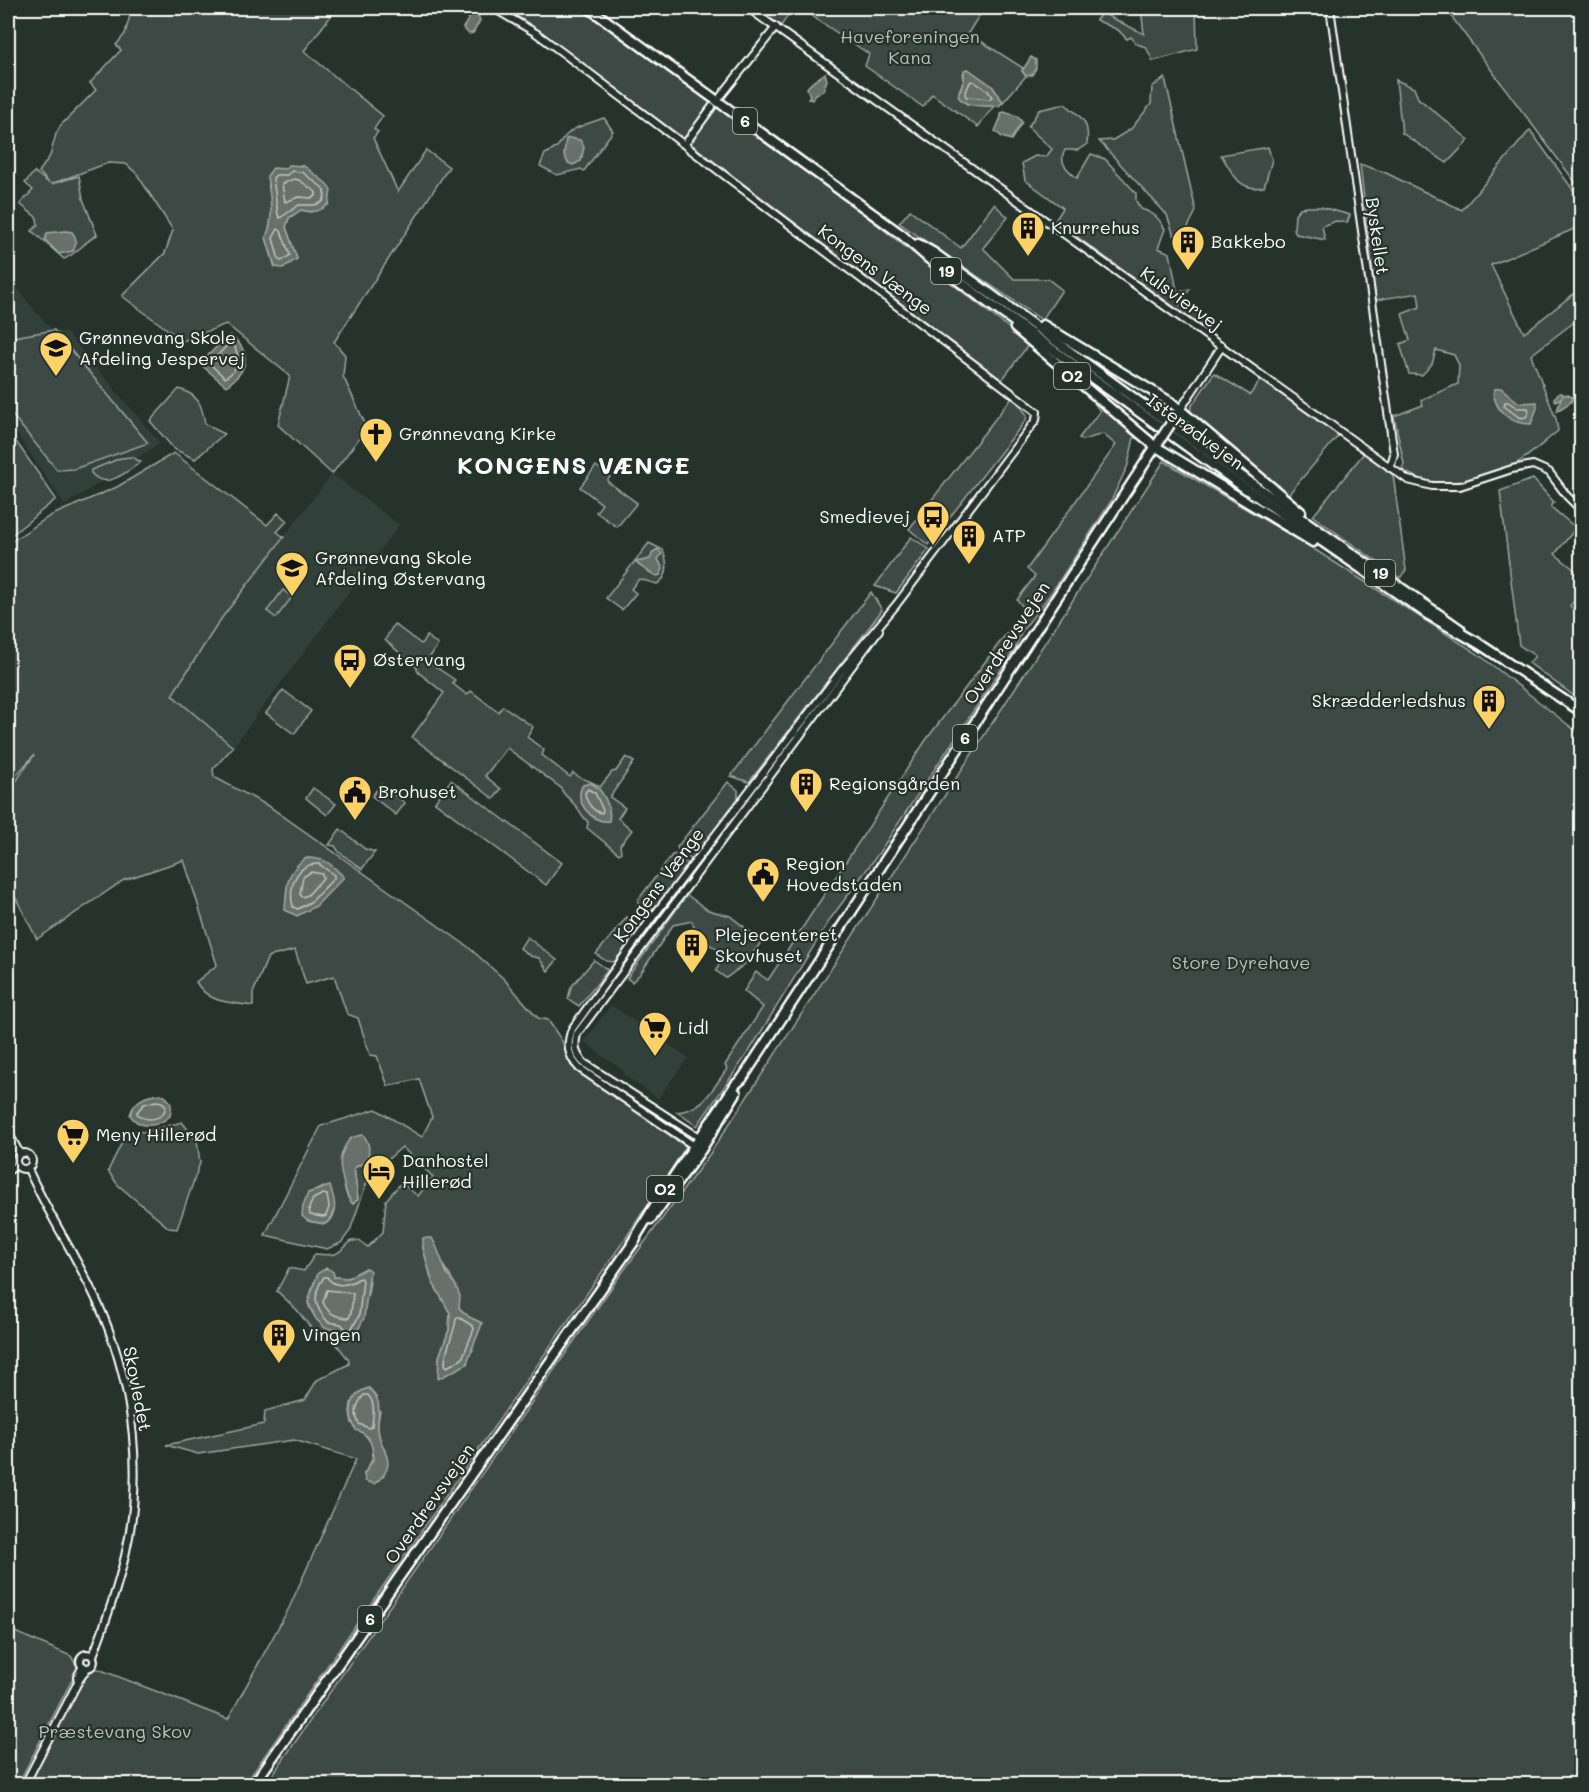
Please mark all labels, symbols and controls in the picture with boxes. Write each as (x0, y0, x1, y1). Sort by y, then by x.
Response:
park label: Haveforeningen Kana (840, 24, 980, 69)
road number: 6 (733, 108, 757, 134)
street label: Byskellet (1361, 196, 1395, 276)
building icon: Knurrehus (1010, 210, 1046, 257)
place label: Knurrehus (1051, 215, 1140, 239)
street label: Kongens Vænge (814, 218, 938, 320)
building icon: Bakkebo (1170, 224, 1206, 271)
place label: Bakkebo (1211, 229, 1286, 253)
road number: 19 (931, 258, 961, 284)
street label: Kulsviervej (1136, 260, 1227, 336)
place label: Grønnevang Skole Afdeling Jespervej (79, 325, 245, 370)
school or university icon: Grønnevang Skole Afdeling Jespervej (38, 330, 74, 377)
road number: O2 (1054, 363, 1090, 389)
street label: Isterødvejen (1142, 388, 1249, 475)
church icon: Grønnevang Kirke (358, 416, 394, 463)
place label: Grønnevang Kirke (399, 421, 556, 445)
district label: KONGENS VÆNGE (457, 449, 691, 480)
bus stop icon: Smedievej (915, 499, 951, 546)
place label: Smedievej (820, 504, 910, 528)
building icon: ATP (951, 518, 987, 565)
place label: ATP (992, 523, 1025, 547)
place label: Grønnevang Skole Afdeling Østervang (315, 545, 485, 590)
school or university icon: Grønnevang Skole Afdeling Østervang (274, 550, 310, 597)
road number: 19 (1365, 560, 1395, 586)
street label: Overdrevsvejen (958, 577, 1055, 708)
bus stop icon: Østervang (332, 642, 368, 689)
place label: Østervang (373, 647, 465, 671)
building icon: Skrædderledshus (1471, 683, 1507, 730)
place label: Skrædderledshus (1312, 688, 1466, 712)
road number: 6 (953, 725, 977, 751)
building icon: Regionsgården (788, 766, 824, 813)
place label: Regionsgården (829, 771, 960, 795)
public building icon: Brohuset (337, 774, 373, 821)
place label: Brohuset (378, 779, 457, 803)
street label: Kongens Vænge (607, 822, 709, 946)
place label: Region Hovedstaden (786, 851, 902, 896)
public building icon: Region Hovedstaden (745, 856, 781, 903)
place label: Plejecenteret Skovhuset (715, 922, 838, 967)
building icon: Plejecenteret Skovhuset (674, 927, 710, 974)
park label: Store Dyrehave (1172, 950, 1310, 974)
supermarket icon: Lidl (637, 1010, 673, 1057)
place label: Lidl (678, 1015, 709, 1039)
supermarket icon: Meny Hillerød (55, 1117, 91, 1164)
place label: Meny Hillerød (96, 1122, 216, 1146)
place label: Danhostel Hillerød (402, 1148, 489, 1193)
hotel icon: Danhostel Hillerød (361, 1153, 397, 1200)
road number: O2 (647, 1176, 683, 1202)
building icon: Vingen (261, 1317, 297, 1364)
place label: Vingen (302, 1322, 361, 1346)
street label: Skovledet (118, 1344, 158, 1433)
street label: Overdrevsvejen (379, 1439, 480, 1568)
road number: 6 (358, 1606, 382, 1632)
park label: Præstevang Skov (39, 1719, 191, 1743)

